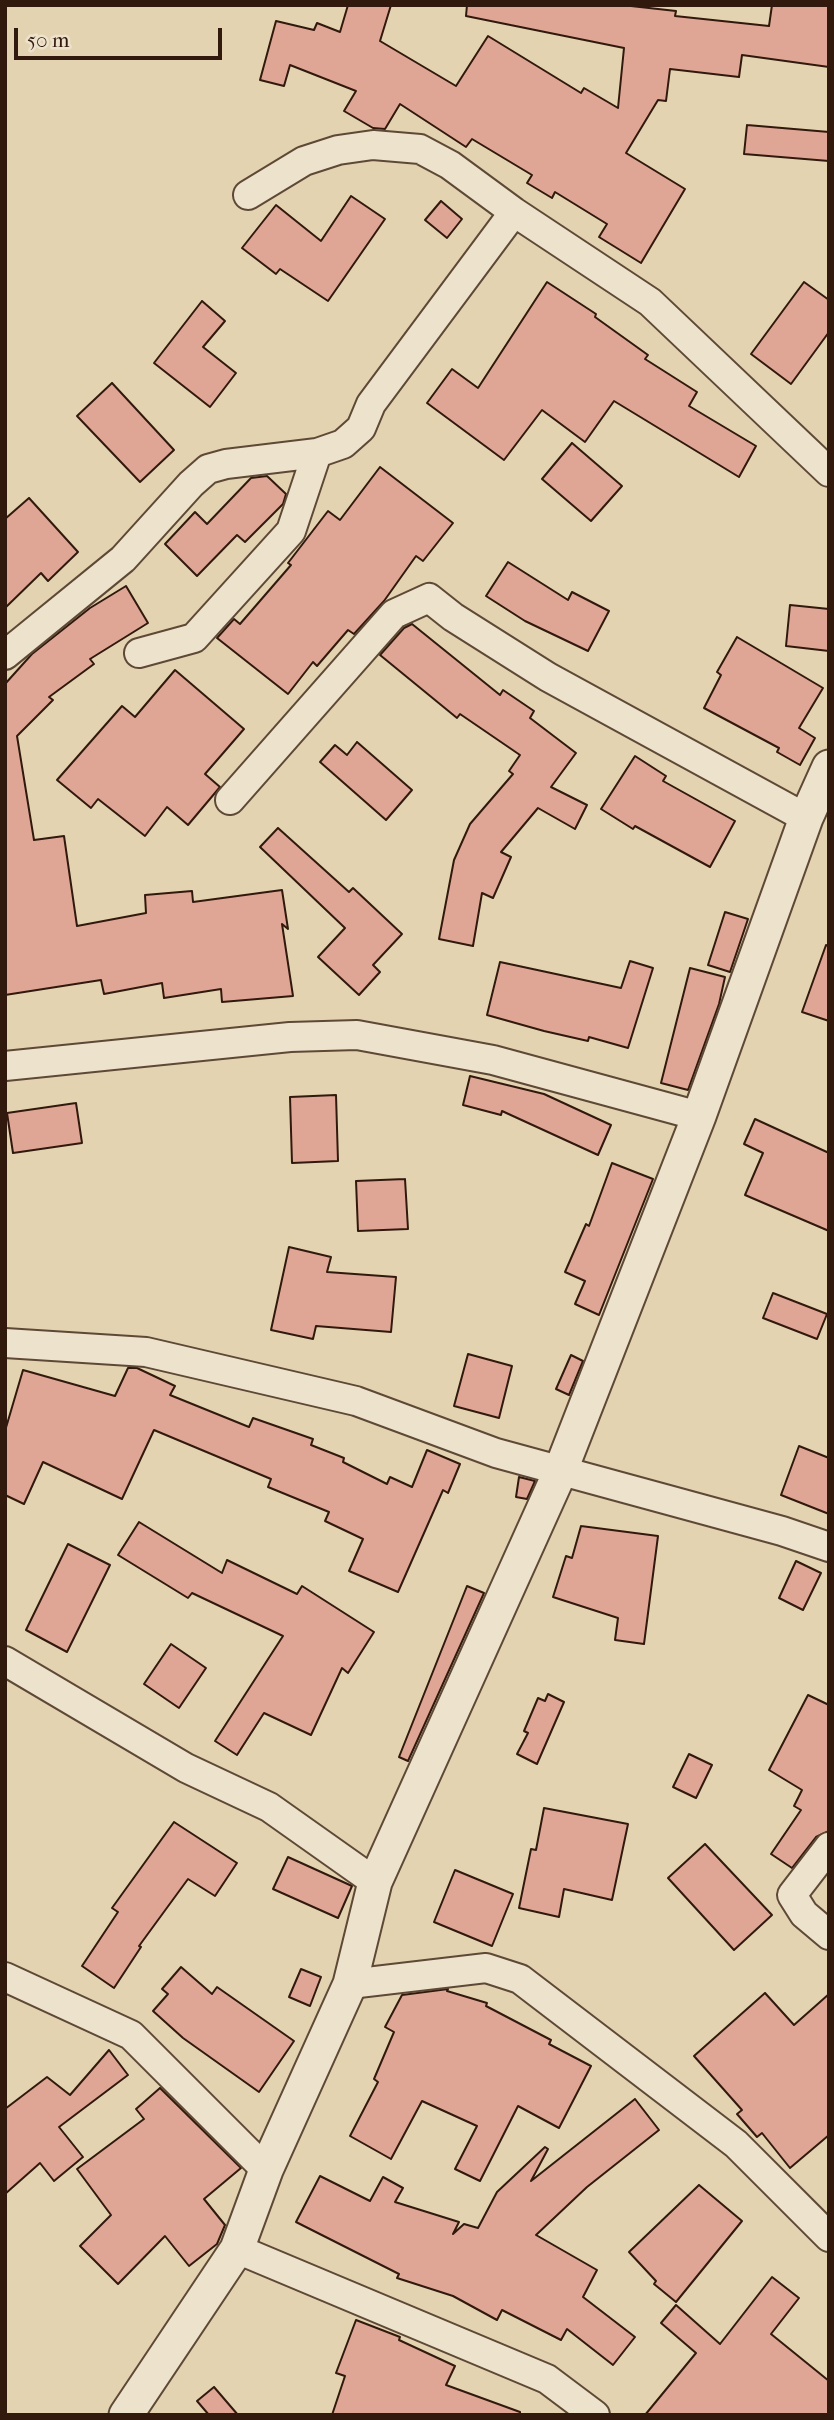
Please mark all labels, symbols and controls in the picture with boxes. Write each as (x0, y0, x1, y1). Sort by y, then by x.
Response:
scale bar (18, 14, 226, 58)
text: 50 m (27, 28, 70, 52)

